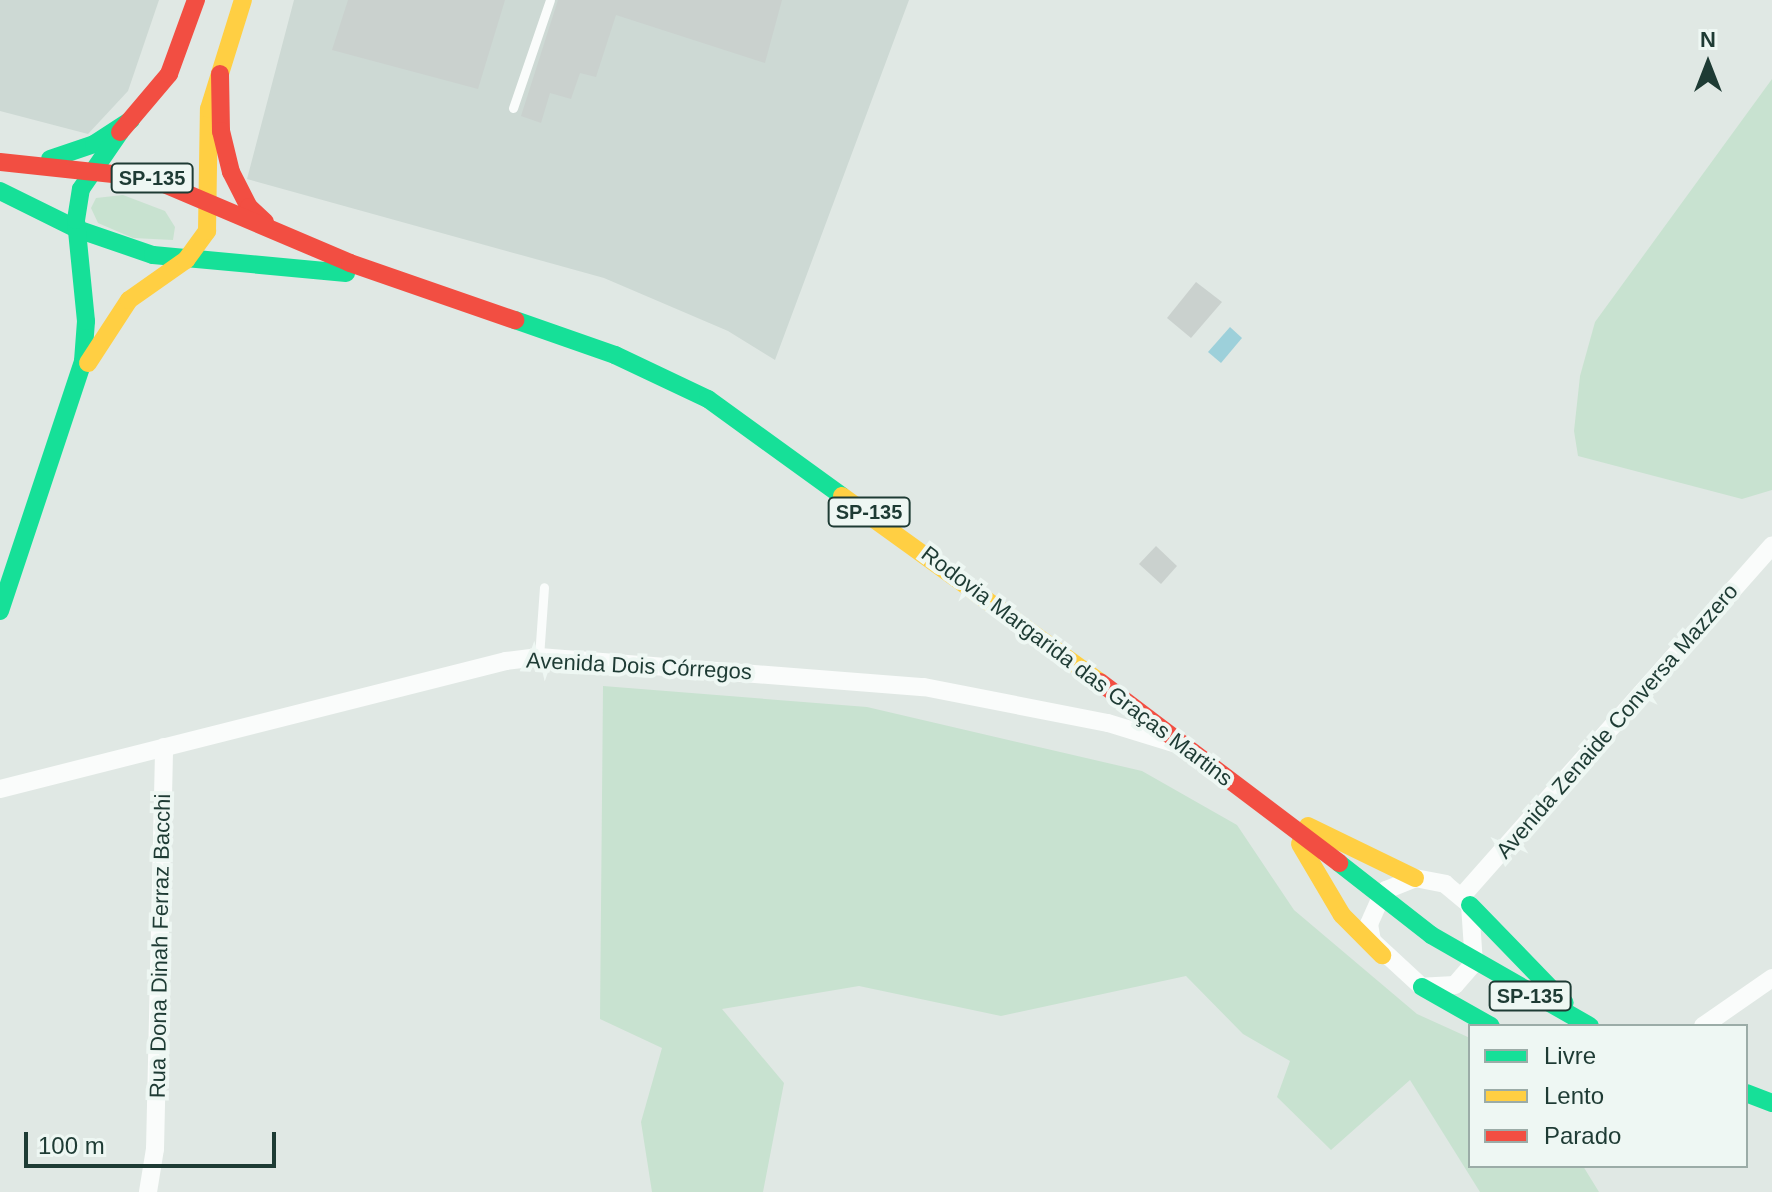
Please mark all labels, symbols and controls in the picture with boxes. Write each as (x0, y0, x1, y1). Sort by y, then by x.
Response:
north arrow (1668, 24, 1748, 104)
text: N (1700, 27, 1716, 52)
road number: SP-135 (110, 162, 194, 194)
road number: SP-135 (827, 496, 911, 528)
street label: Rodovia Margarida das Graças Martins (916, 540, 1238, 792)
street label: Avenida Zenaide Conversa Mazzero (1490, 578, 1744, 864)
street label: Avenida Dois Córregos (526, 647, 752, 685)
street label: Rua Dona Dinah Ferraz Bacchi (144, 794, 176, 1098)
road number: SP-135 (1488, 980, 1572, 1012)
legend (1468, 1024, 1748, 1168)
text: Livre (1544, 1042, 1596, 1069)
text: Lento (1544, 1082, 1604, 1109)
scale bar (28, 1116, 280, 1166)
text: Parado (1544, 1122, 1621, 1149)
text: 100 m (38, 1132, 105, 1159)

